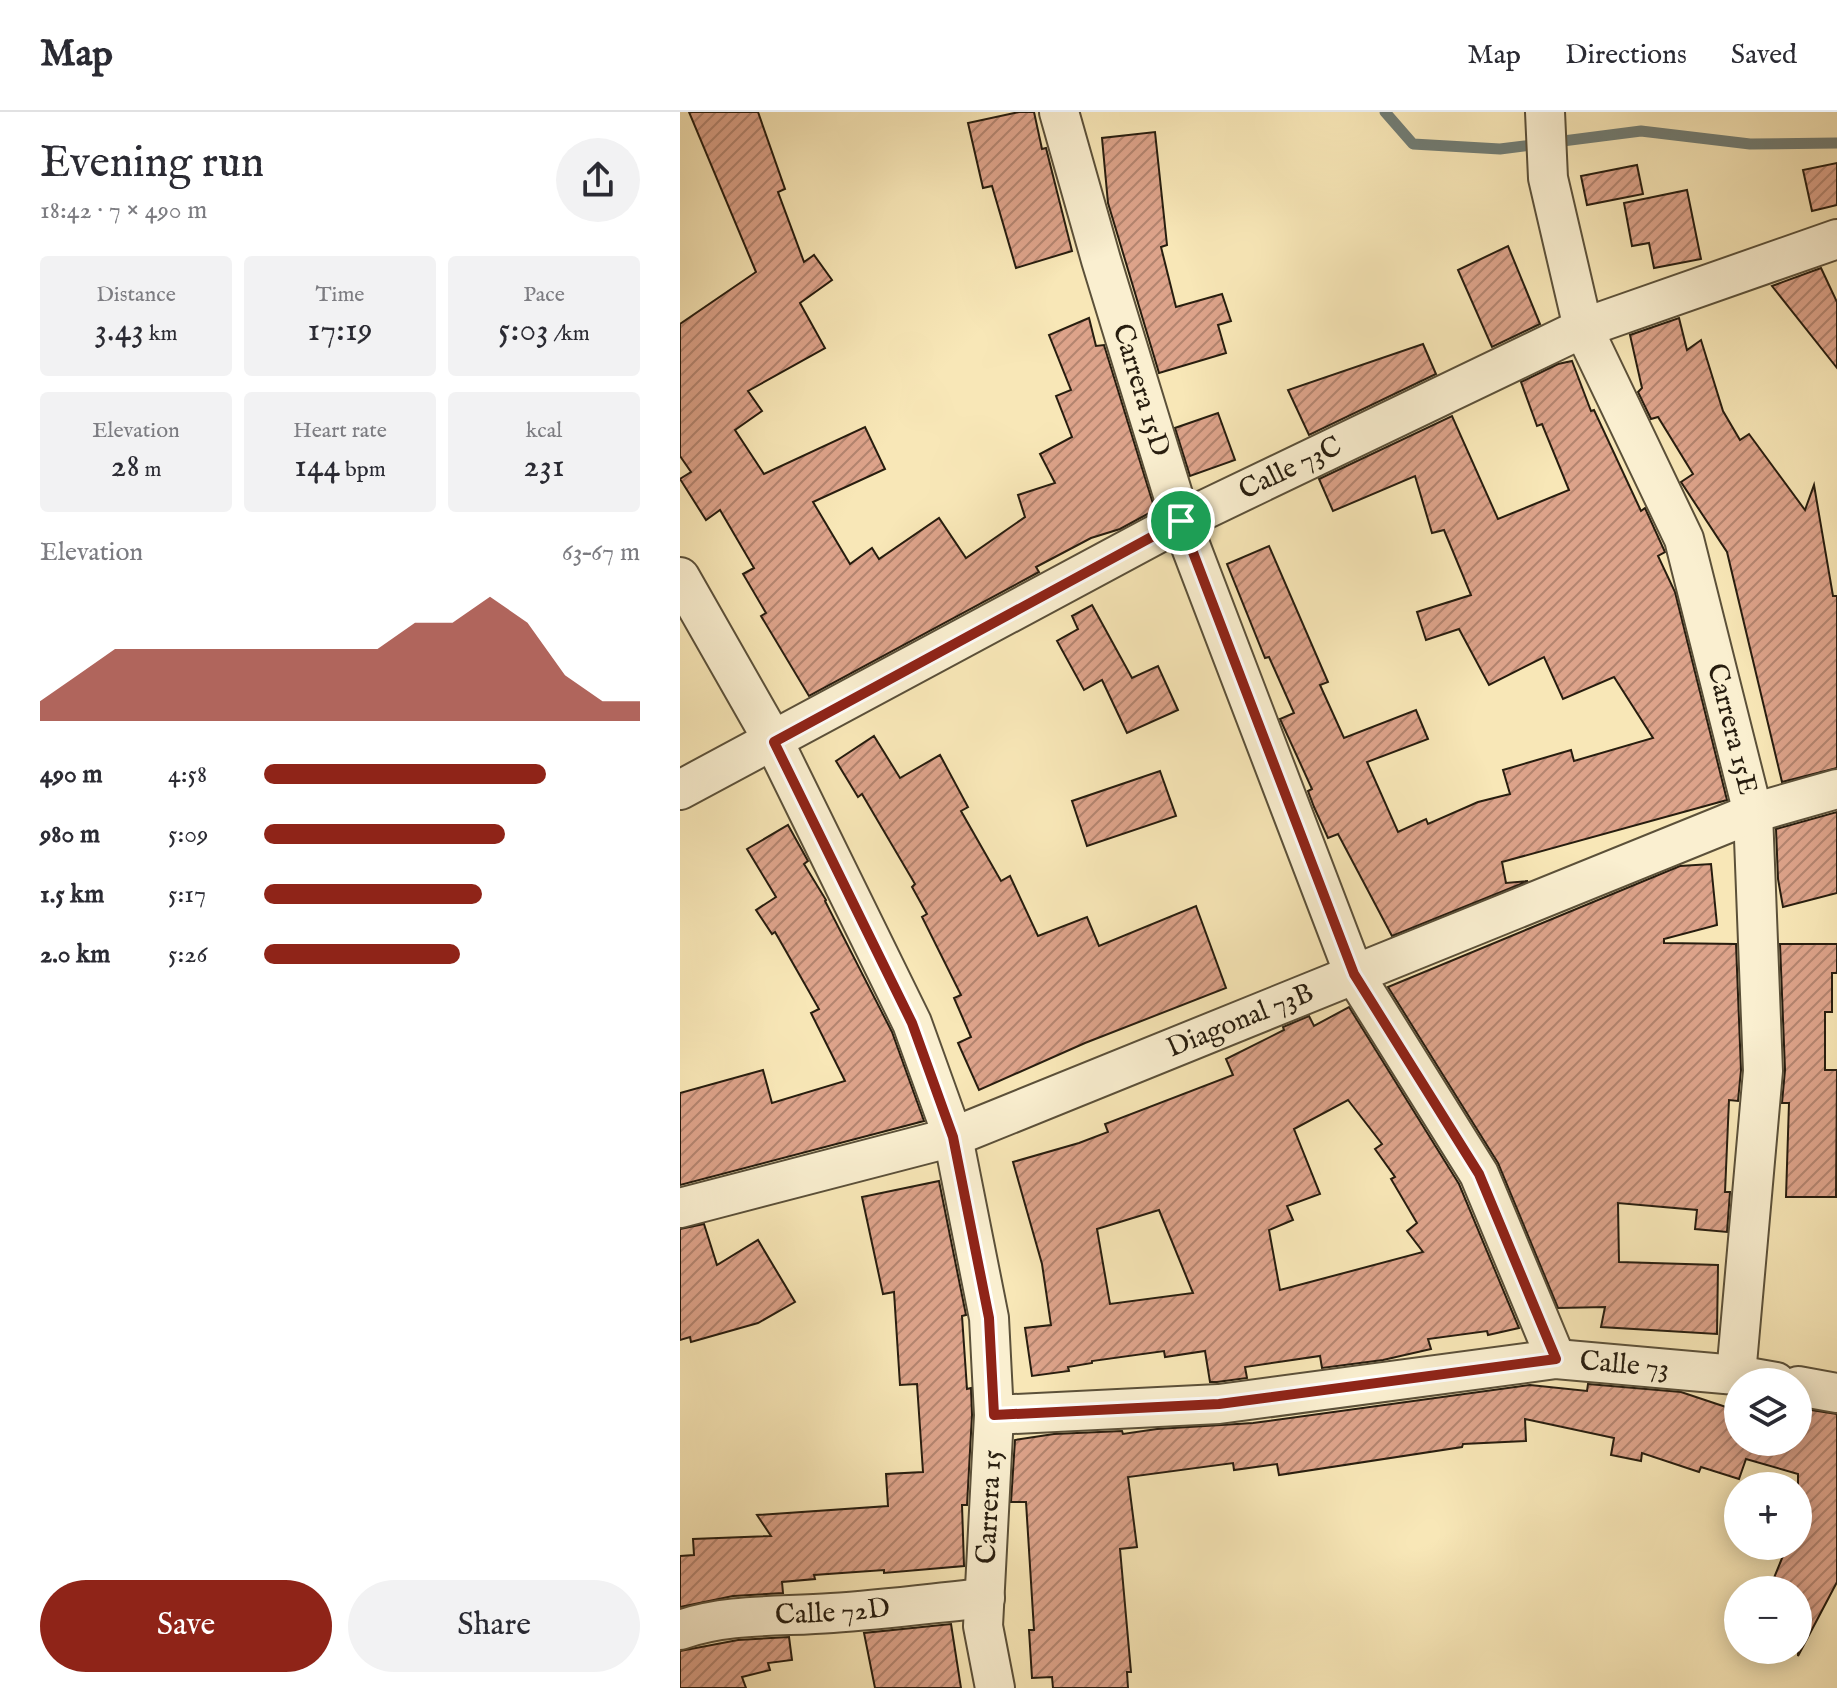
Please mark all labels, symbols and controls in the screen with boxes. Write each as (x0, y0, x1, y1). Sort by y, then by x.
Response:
text: Map (40, 31, 113, 79)
text: Map (1467, 38, 1521, 73)
text: Directions (1565, 38, 1687, 73)
text: Saved (1731, 38, 1797, 73)
text: Evening run (40, 136, 264, 192)
button: share (556, 138, 640, 222)
text: 18:42 · 7 × 490 m (40, 194, 207, 227)
text: Distance (96, 281, 176, 309)
text: Time (316, 281, 364, 309)
text: Pace (523, 281, 565, 309)
text: 3.43 (94, 309, 144, 352)
text: 17:19 (307, 309, 373, 352)
text: 5:03 (498, 309, 549, 352)
street label: Carrera 15D (1104, 319, 1178, 461)
text: km (144, 320, 178, 348)
text: /km (549, 320, 590, 348)
text: Elevation (92, 417, 180, 445)
text: Heart rate (293, 417, 387, 445)
text: kcal (526, 417, 562, 445)
street label: Calle 73C (1233, 429, 1348, 508)
text: 28 (110, 445, 140, 488)
text: 144 (294, 445, 340, 488)
text: 231 (523, 445, 565, 488)
text: m (140, 456, 162, 484)
text: bpm (340, 456, 386, 484)
pin (1147, 487, 1215, 555)
icon: arrive (1159, 499, 1203, 543)
text: Elevation (40, 536, 143, 569)
text: 63–67 m (562, 536, 640, 569)
street label: Carrera 15E (1699, 660, 1765, 798)
text: 490 m (40, 758, 103, 791)
text: 4:58 (168, 758, 207, 791)
text: 980 m (40, 818, 100, 851)
text: 5:09 (168, 818, 208, 851)
text: 1.5 km (40, 878, 104, 911)
text: 5:17 (168, 878, 206, 911)
text: 2.0 km (40, 938, 110, 971)
text: 5:26 (168, 938, 207, 971)
street label: Diagonal 73B (1162, 975, 1319, 1066)
street label: Calle 73 (1578, 1344, 1671, 1386)
map controls (1724, 1368, 1812, 1664)
button: layers (1724, 1368, 1812, 1456)
street label: Carrera 15 (970, 1449, 1010, 1565)
button: + (1724, 1472, 1812, 1560)
button: − (1724, 1576, 1812, 1664)
button: Save (40, 1580, 332, 1672)
button: Share (348, 1580, 640, 1672)
street label: Calle 72D (774, 1591, 891, 1633)

